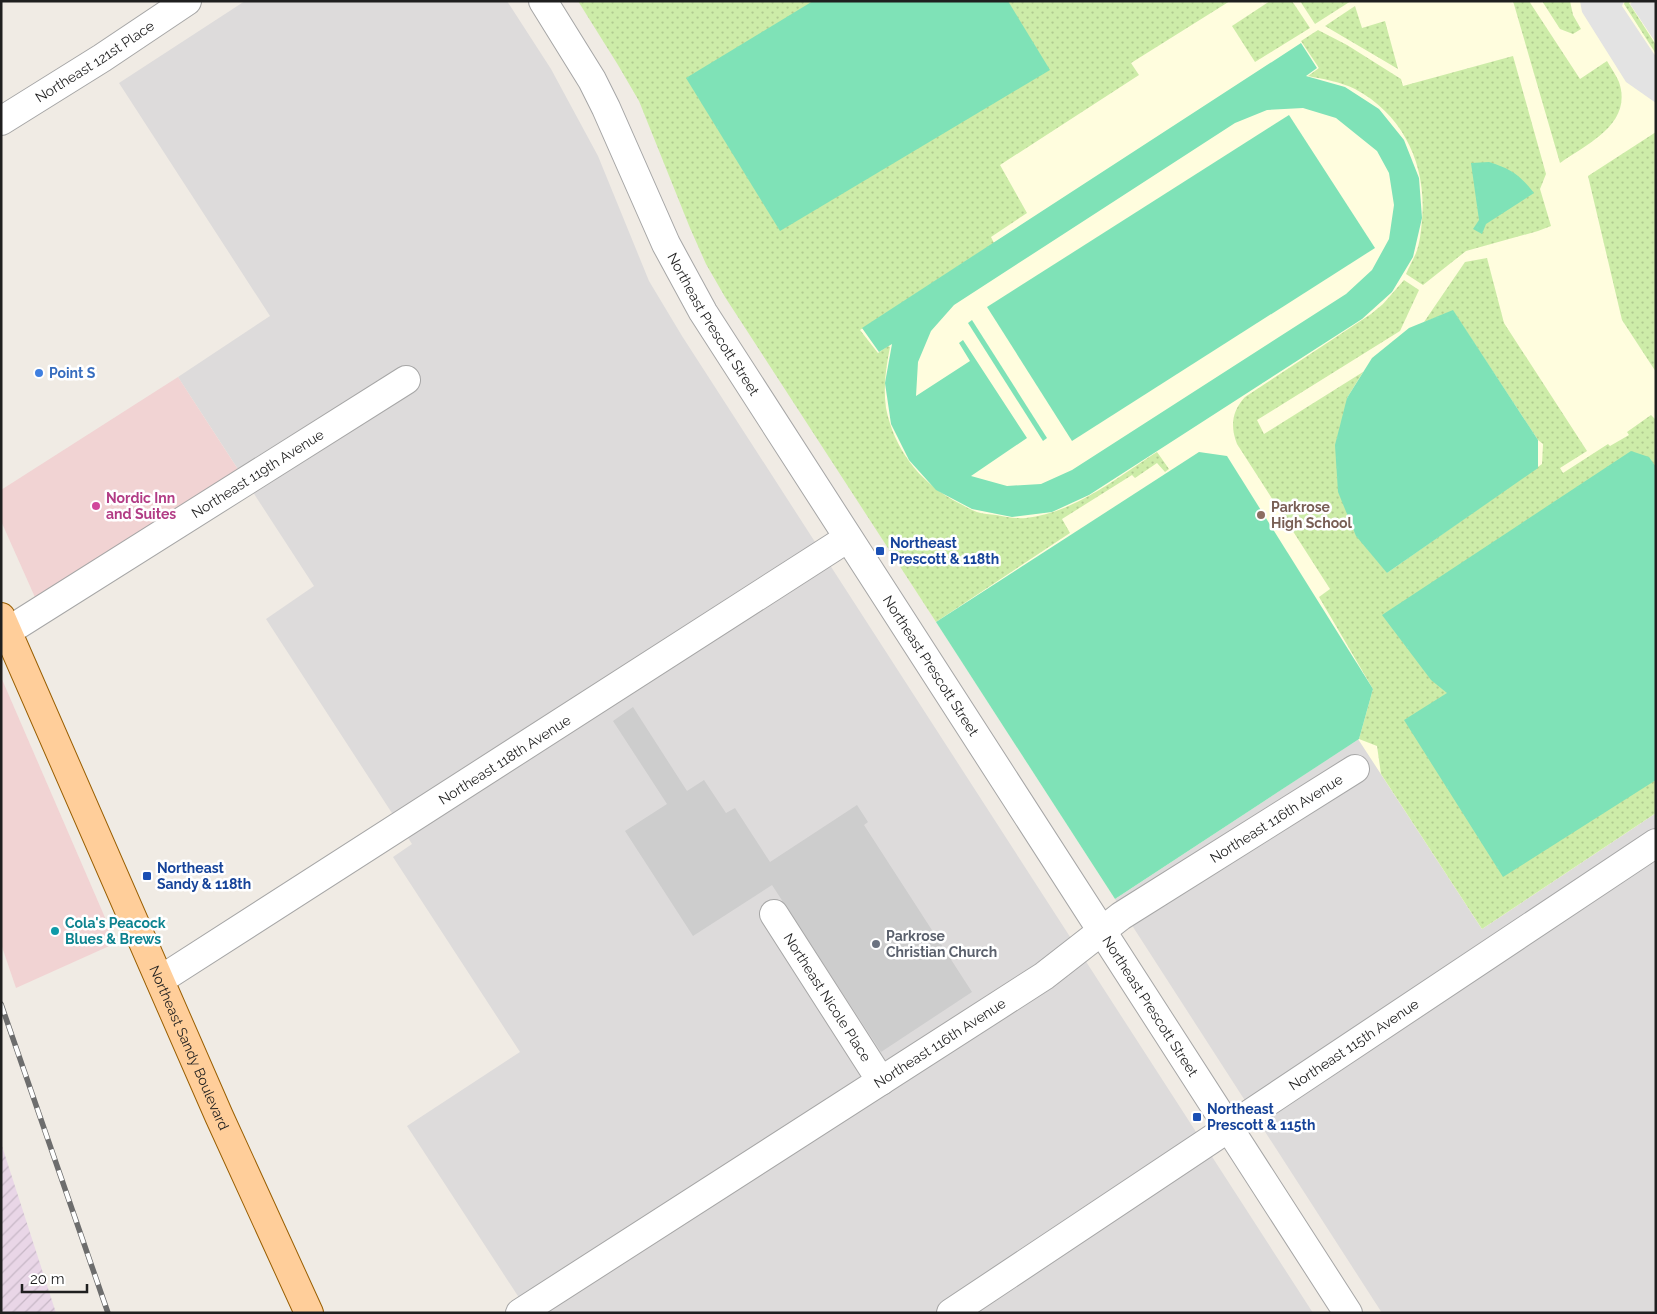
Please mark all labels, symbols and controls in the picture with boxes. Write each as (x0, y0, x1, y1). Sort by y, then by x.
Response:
street label: Northeast 121st Place (32, 17, 157, 106)
street label: Northeast Prescott Street (664, 250, 763, 399)
place label: Point S (49, 365, 96, 381)
marker: Point S (33, 367, 45, 379)
street label: Northeast 119th Avenue (188, 426, 327, 521)
place label: Nordic Inn and Suites (106, 490, 176, 522)
place label: Parkrose High School (1271, 499, 1353, 531)
marker: Nordic Inn and Suites (90, 500, 102, 512)
marker: Parkrose High School (1255, 509, 1267, 521)
place label: Northeast Prescott & 118th (890, 535, 999, 567)
marker: Northeast Prescott & 118th (874, 545, 886, 557)
street label: Northeast Prescott Street (880, 592, 982, 739)
street label: Northeast 118th Avenue (436, 712, 573, 808)
street label: Northeast 116th Avenue (1207, 771, 1345, 866)
place label: Northeast Sandy & 118th (157, 860, 251, 892)
marker: Northeast Sandy & 118th (141, 870, 153, 882)
place label: Cola's Peacock Blues & Brews (65, 915, 166, 947)
marker: Cola's Peacock Blues & Brews (49, 925, 61, 937)
place label: Parkrose Christian Church (886, 928, 997, 960)
street label: Northeast Nicole Place (780, 930, 874, 1064)
street label: Northeast Prescott Street (1099, 933, 1201, 1080)
marker: Parkrose Christian Church (870, 938, 882, 950)
street label: Northeast Sandy Boulevard (146, 963, 232, 1132)
street label: Northeast 116th Avenue (871, 995, 1009, 1091)
street label: Northeast 115th Avenue (1286, 996, 1422, 1093)
place label: Northeast Prescott & 115th (1207, 1101, 1315, 1133)
marker: Northeast Prescott & 115th (1191, 1111, 1203, 1123)
scale bar (22, 1262, 88, 1294)
text: 20 m (30, 1270, 65, 1288)

